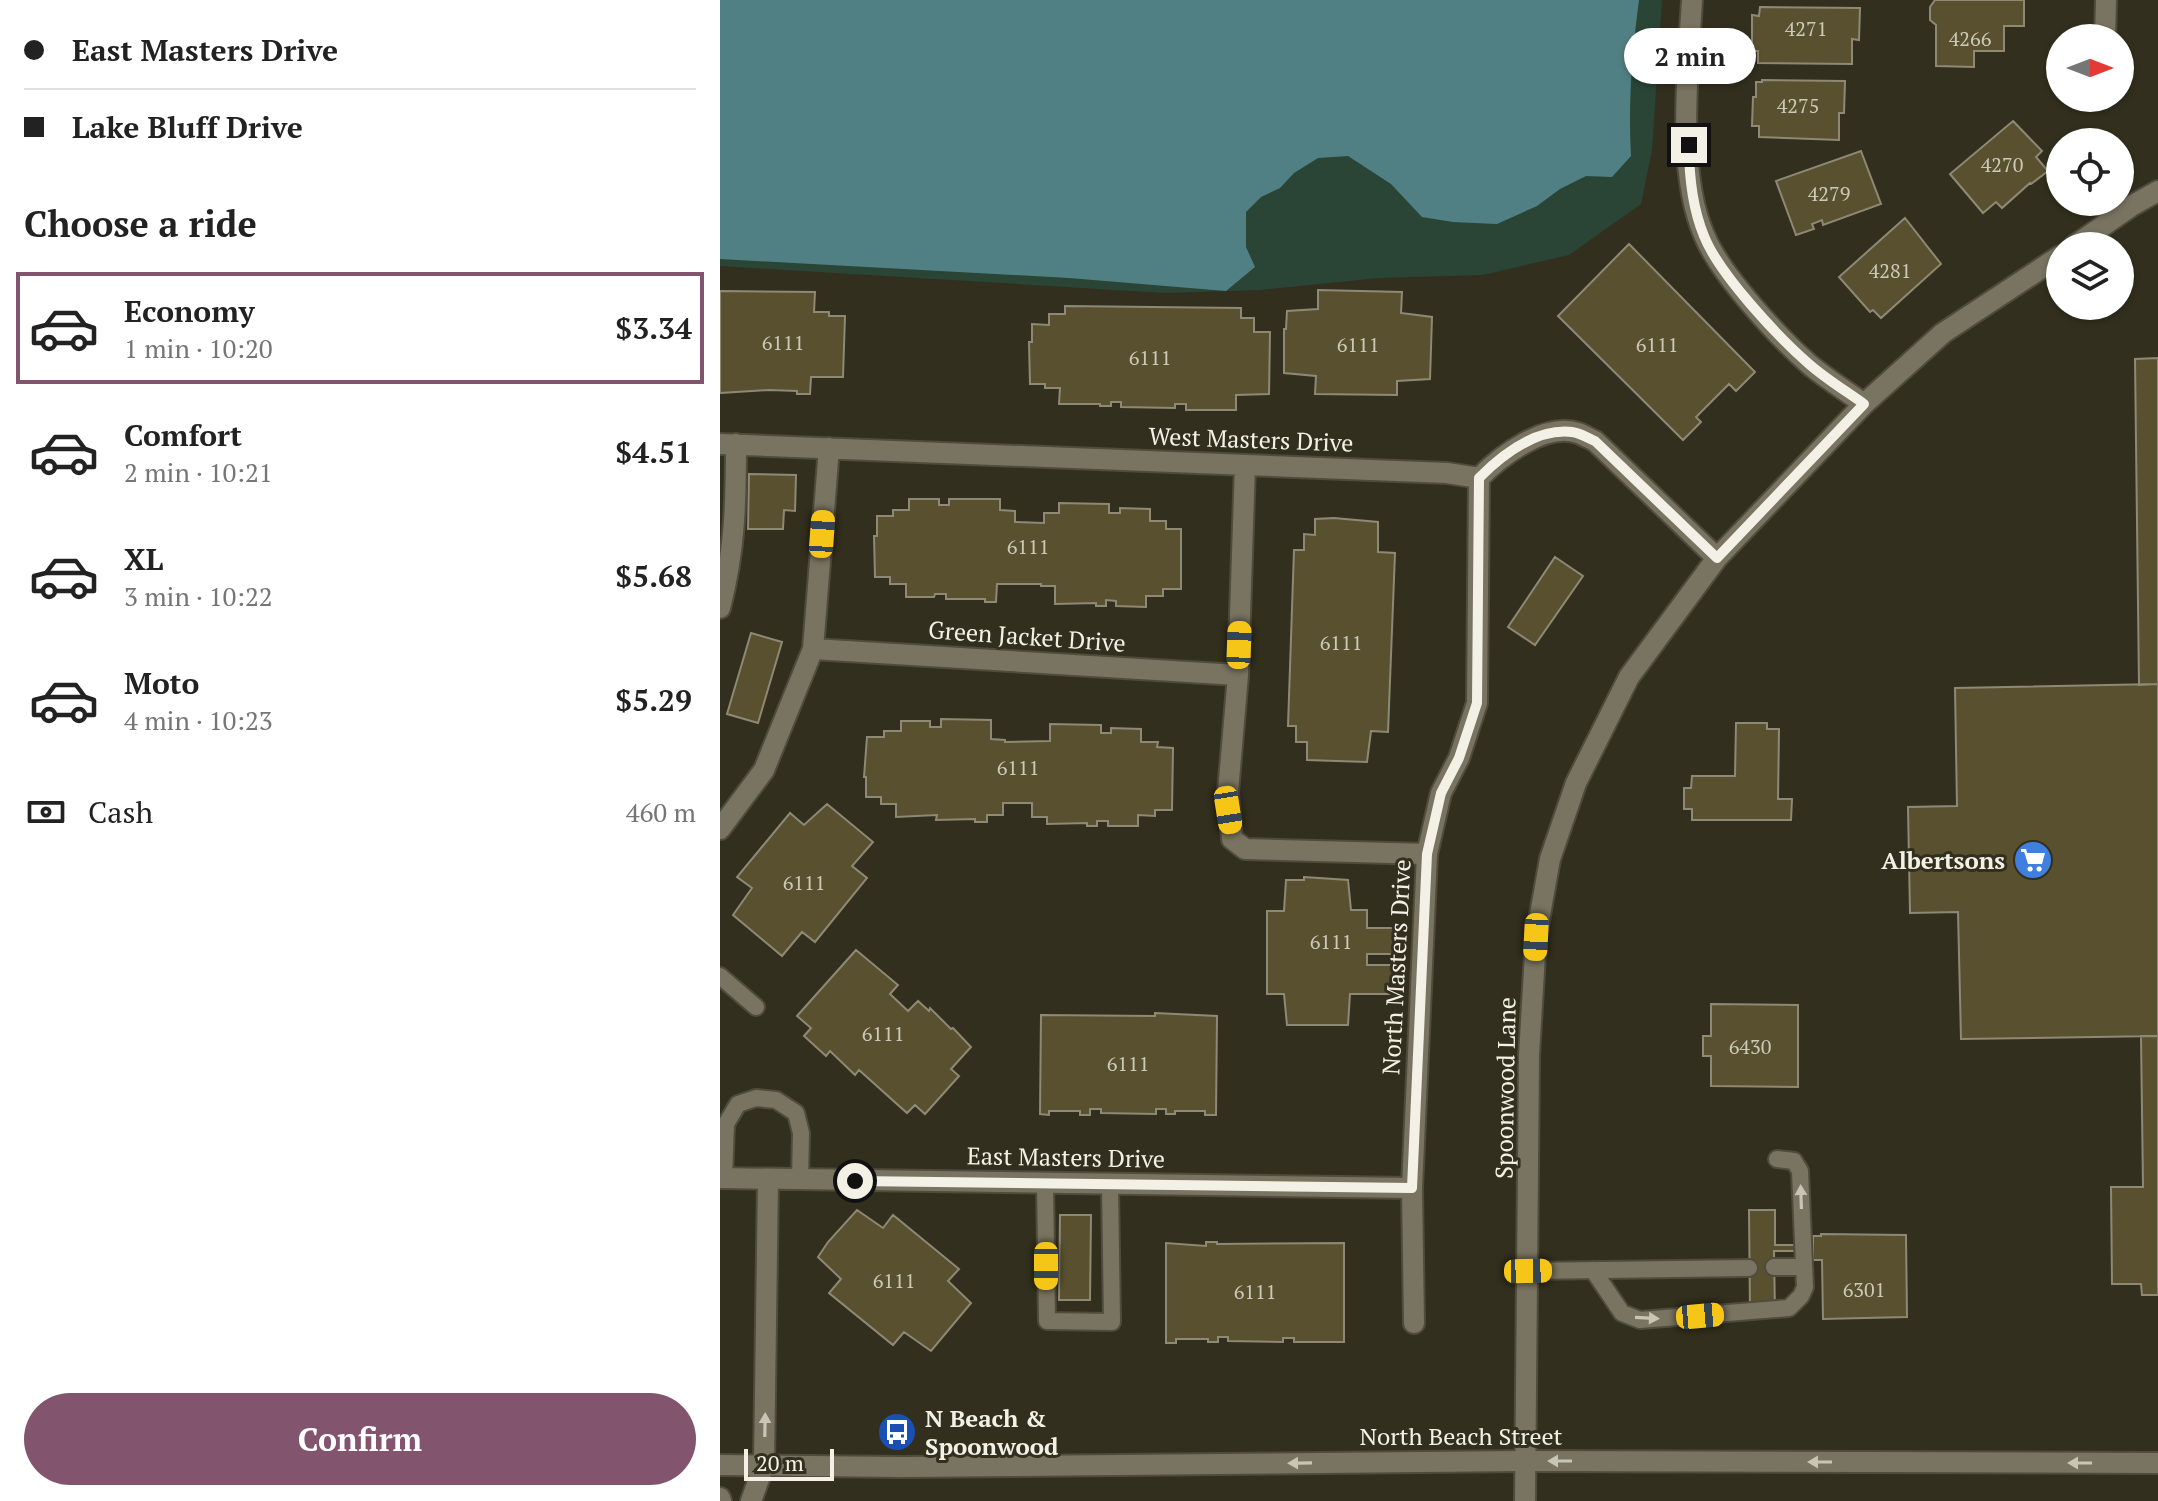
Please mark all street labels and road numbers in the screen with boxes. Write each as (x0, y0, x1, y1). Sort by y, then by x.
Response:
street label: West Masters Drive (1148, 419, 1354, 459)
street label: Green Jacket Drive (927, 613, 1127, 659)
street label: North Masters Drive (1374, 858, 1418, 1076)
street label: Spoonwood Lane (1487, 997, 1523, 1179)
street label: East Masters Drive (967, 1139, 1165, 1175)
street label: North Beach Street (1360, 1420, 1563, 1452)

